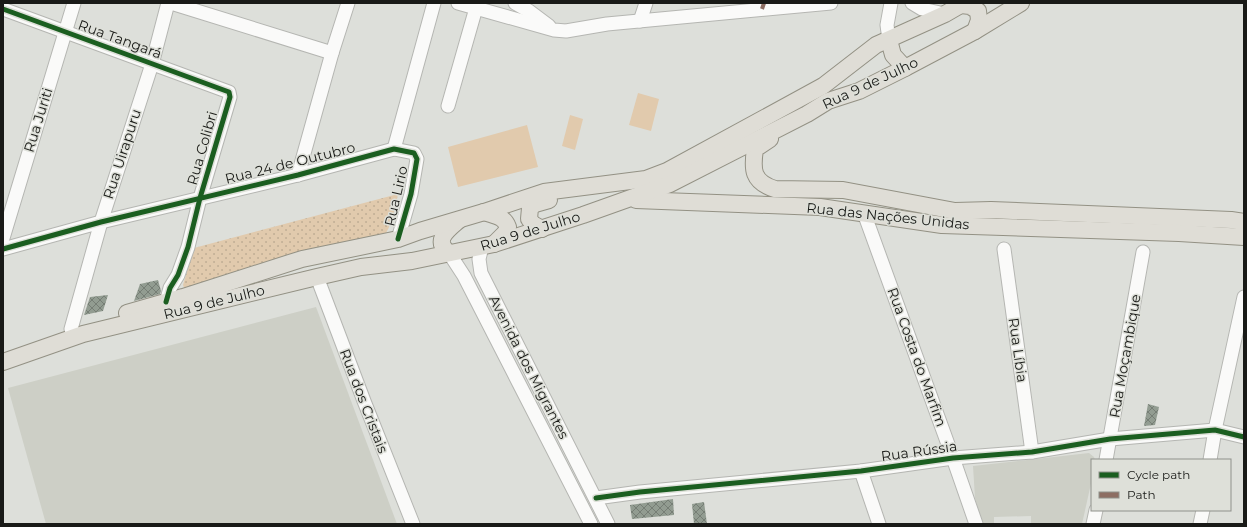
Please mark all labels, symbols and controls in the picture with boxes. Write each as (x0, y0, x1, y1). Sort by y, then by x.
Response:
street label: Rua Tangará (76, 15, 164, 63)
street label: Rua 9 de Julho (819, 53, 921, 113)
street label: Rua Juriti (20, 86, 56, 154)
street label: Rua Uirapuru (99, 107, 145, 201)
street label: Rua Colibri (183, 109, 221, 187)
street label: Rua 24 de Outubro (223, 138, 357, 188)
street label: Rua Lirio (380, 164, 412, 228)
street label: Rua das Nações Unidas (806, 198, 971, 234)
street label: Rua 9 de Julho (478, 207, 582, 255)
street label: Rua 9 de Julho (162, 281, 267, 323)
street label: Rua Costa do Marfim (883, 285, 951, 429)
street label: Avenida dos Migrantes (485, 292, 573, 442)
street label: Rua Moçambique (1105, 293, 1145, 419)
street label: Rua Líbia (1005, 317, 1031, 383)
street label: Rua dos Cristais (336, 346, 392, 456)
street label: Rua Rússia (880, 437, 958, 465)
legend (1091, 459, 1231, 511)
text: Cycle path (1127, 467, 1190, 482)
text: Path (1127, 487, 1156, 502)

